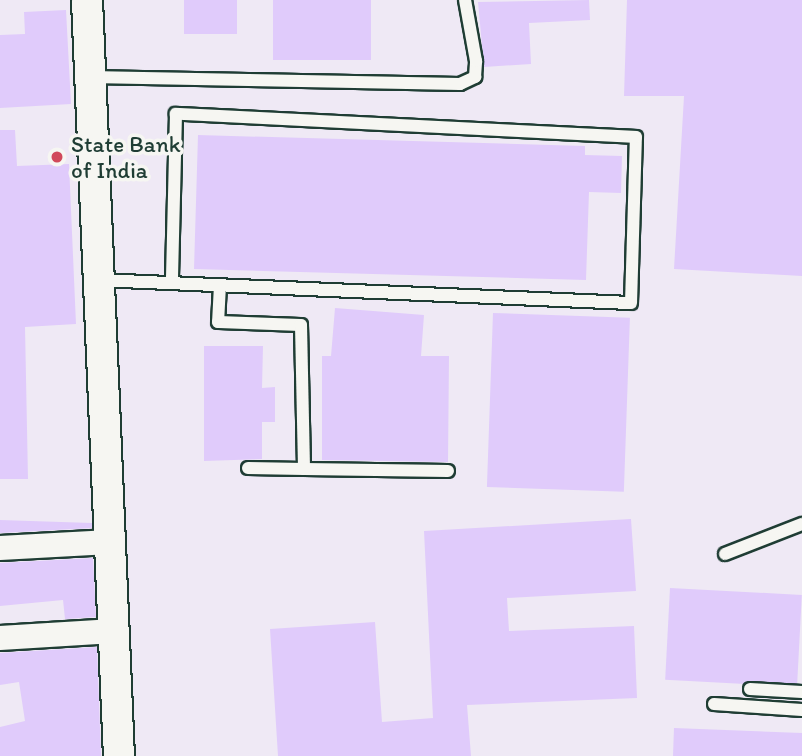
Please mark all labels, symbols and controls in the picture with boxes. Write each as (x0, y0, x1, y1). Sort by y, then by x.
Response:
place label: State Bank of India (71, 130, 181, 184)
marker: State Bank of India (49, 149, 65, 165)

